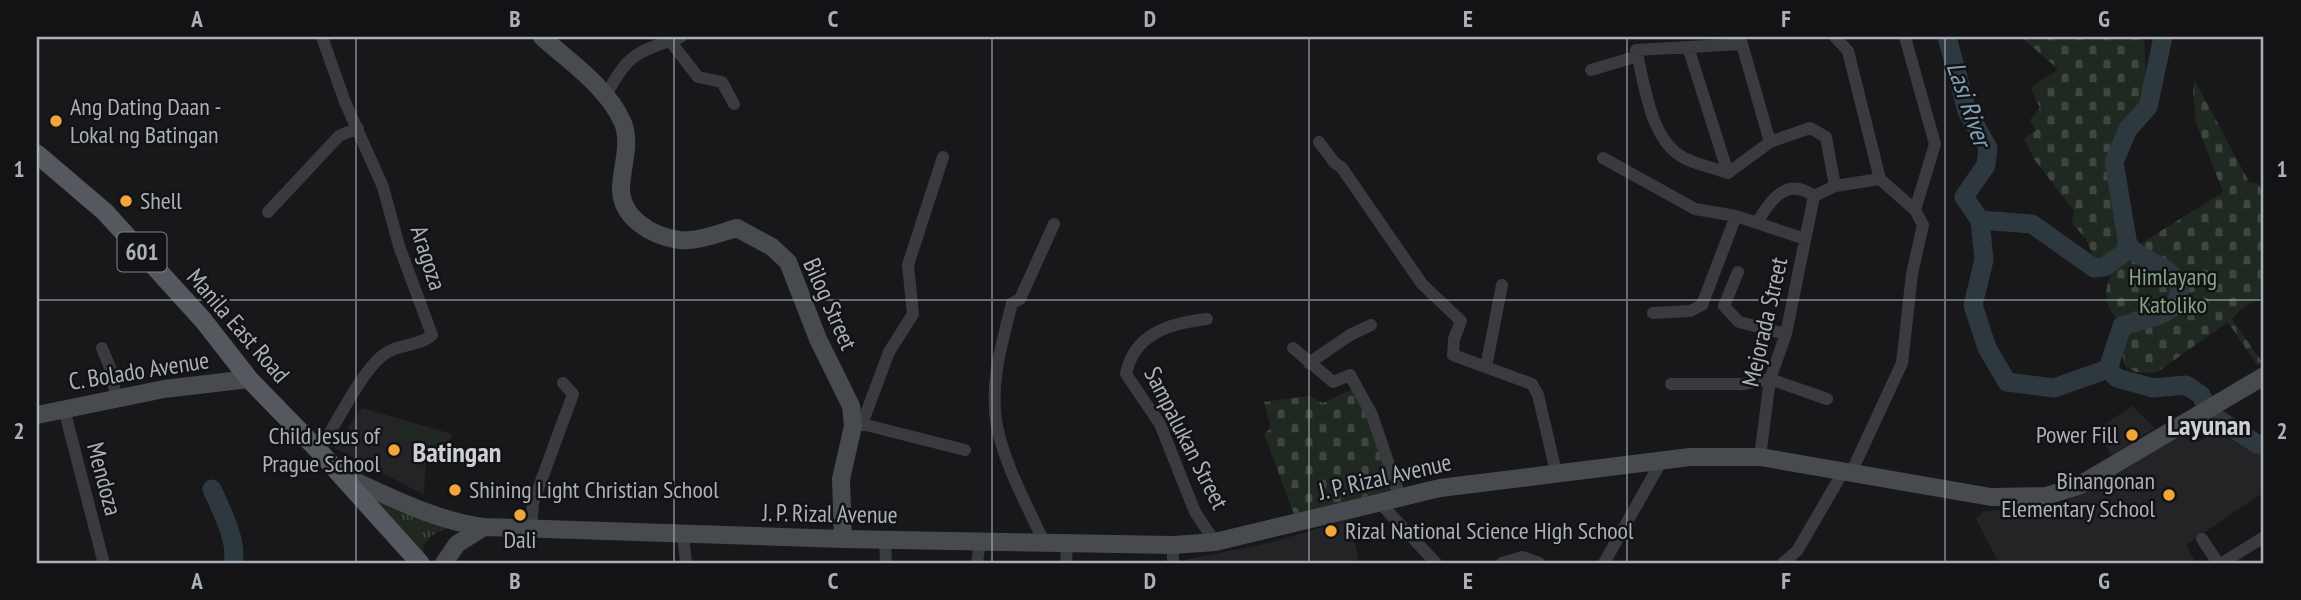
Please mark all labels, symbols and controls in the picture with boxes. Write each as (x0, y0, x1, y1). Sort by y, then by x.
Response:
text: A (190, 4, 203, 33)
text: B (509, 4, 521, 33)
text: C (828, 4, 839, 33)
text: D (1144, 4, 1156, 33)
text: E (1463, 4, 1473, 33)
text: F (1781, 4, 1791, 33)
text: G (2098, 4, 2110, 33)
water label: Lasi River (1940, 57, 2000, 154)
place label: Ang Dating Daan - Lokal ng Batingan (70, 91, 221, 150)
marker: Ang Dating Daan - Lokal ng Batingan (48, 113, 64, 129)
text: 1 (14, 154, 25, 183)
text: 1 (2277, 154, 2288, 183)
place label: Shell (140, 185, 182, 216)
marker: Shell (118, 193, 134, 209)
street label: Aragoza (404, 222, 453, 294)
road number: 601 (118, 232, 166, 272)
street label: Bilog Street (796, 253, 865, 355)
street label: Mejorada Street (1735, 254, 1795, 390)
park label: Himlayang Katoliko (2129, 261, 2217, 320)
street label: Manila East Road (180, 262, 297, 389)
street label: C. Bolado Avenue (67, 344, 211, 397)
street label: Sampalukan Street (1137, 361, 1236, 515)
district label: Layunan (2167, 406, 2251, 443)
text: 2 (14, 416, 25, 445)
text: 2 (2277, 416, 2288, 445)
place label: Power Fill (2036, 419, 2118, 450)
place label: Child Jesus of Prague School (262, 420, 381, 479)
marker: Power Fill (2124, 427, 2140, 443)
district label: Batingan (413, 433, 501, 470)
street label: Mendoza (80, 439, 129, 519)
marker: Child Jesus of Prague School (386, 442, 402, 458)
street label: J. P. Rizal Avenue (1314, 446, 1454, 507)
place label: Binangonan Elementary School (2001, 465, 2155, 524)
place label: Shining Light Christian School (469, 474, 719, 505)
marker: Shining Light Christian School (447, 482, 463, 498)
marker: Binangonan Elementary School (2161, 487, 2177, 503)
street label: J. P. Rizal Avenue (761, 497, 898, 530)
marker: Dali (512, 507, 528, 523)
place label: Rizal National Science High School (1345, 515, 1634, 546)
marker: Rizal National Science High School (1323, 523, 1339, 539)
place label: Dali (504, 524, 537, 555)
text: A (190, 566, 203, 595)
text: B (509, 566, 521, 595)
text: C (828, 566, 839, 595)
text: D (1144, 566, 1156, 595)
text: E (1463, 566, 1473, 595)
text: F (1781, 566, 1791, 595)
text: G (2098, 566, 2110, 595)

